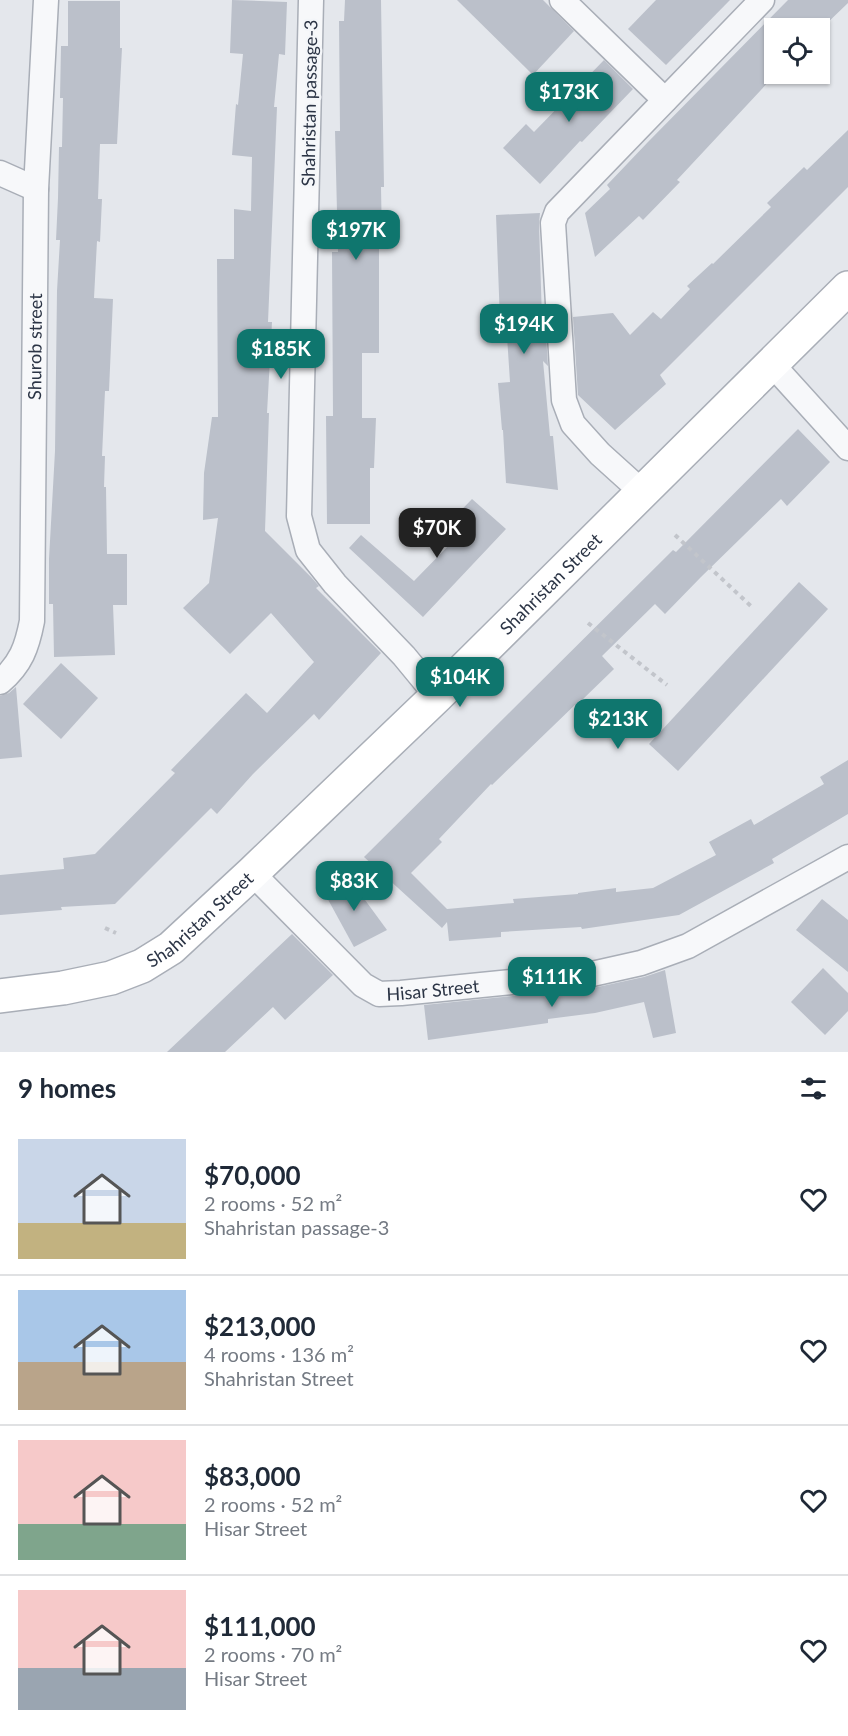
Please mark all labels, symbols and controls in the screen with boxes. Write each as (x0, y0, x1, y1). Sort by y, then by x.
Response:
map controls (764, 18, 830, 84)
button: locate (764, 18, 830, 84)
street label: Shahristan passage-3 (297, 19, 321, 187)
pin: $173K (527, 72, 611, 123)
text: $173K (539, 79, 599, 103)
pin: $197K (314, 210, 398, 261)
text: $197K (326, 217, 386, 241)
street label: Shurob street (23, 293, 46, 400)
pin: $194K (482, 304, 566, 355)
text: $194K (494, 311, 554, 335)
pin: $185K (239, 329, 323, 380)
text: $185K (251, 336, 311, 360)
pin: $70K (401, 508, 473, 559)
text: $70K (413, 515, 461, 539)
street label: Shahristan Street (495, 528, 606, 639)
pin: $104K (418, 657, 502, 708)
text: $104K (430, 664, 490, 688)
pin: $213K (576, 699, 660, 750)
text: $213K (588, 706, 648, 730)
pin: $83K (318, 861, 390, 912)
street label: Shahristan Street (142, 867, 258, 972)
text: $83K (330, 868, 378, 892)
pin: $111K (510, 957, 594, 1008)
text: $111K (522, 964, 582, 988)
street label: Hisar Street (386, 974, 481, 1005)
text: 9 homes (18, 1072, 116, 1104)
icon: filters (797, 1072, 830, 1105)
text: $70,000 (204, 1159, 301, 1191)
icon: home (66, 1163, 138, 1235)
icon: heart (797, 1183, 830, 1216)
text: 2 rooms · 52 m² (204, 1191, 342, 1215)
text: Shahristan passage-3 (204, 1215, 389, 1239)
text: $213,000 (204, 1310, 316, 1342)
icon: home (66, 1314, 138, 1386)
icon: heart (797, 1334, 830, 1367)
text: 4 rooms · 136 m² (204, 1342, 354, 1366)
text: Shahristan Street (204, 1366, 354, 1390)
text: $83,000 (204, 1460, 301, 1492)
icon: home (66, 1464, 138, 1536)
icon: heart (797, 1484, 830, 1517)
text: 2 rooms · 52 m² (204, 1492, 342, 1516)
text: Hisar Street (204, 1516, 307, 1540)
text: $111,000 (204, 1610, 316, 1642)
icon: home (66, 1614, 138, 1686)
icon: heart (797, 1634, 830, 1667)
text: 2 rooms · 70 m² (204, 1642, 342, 1666)
text: Hisar Street (204, 1666, 307, 1690)

